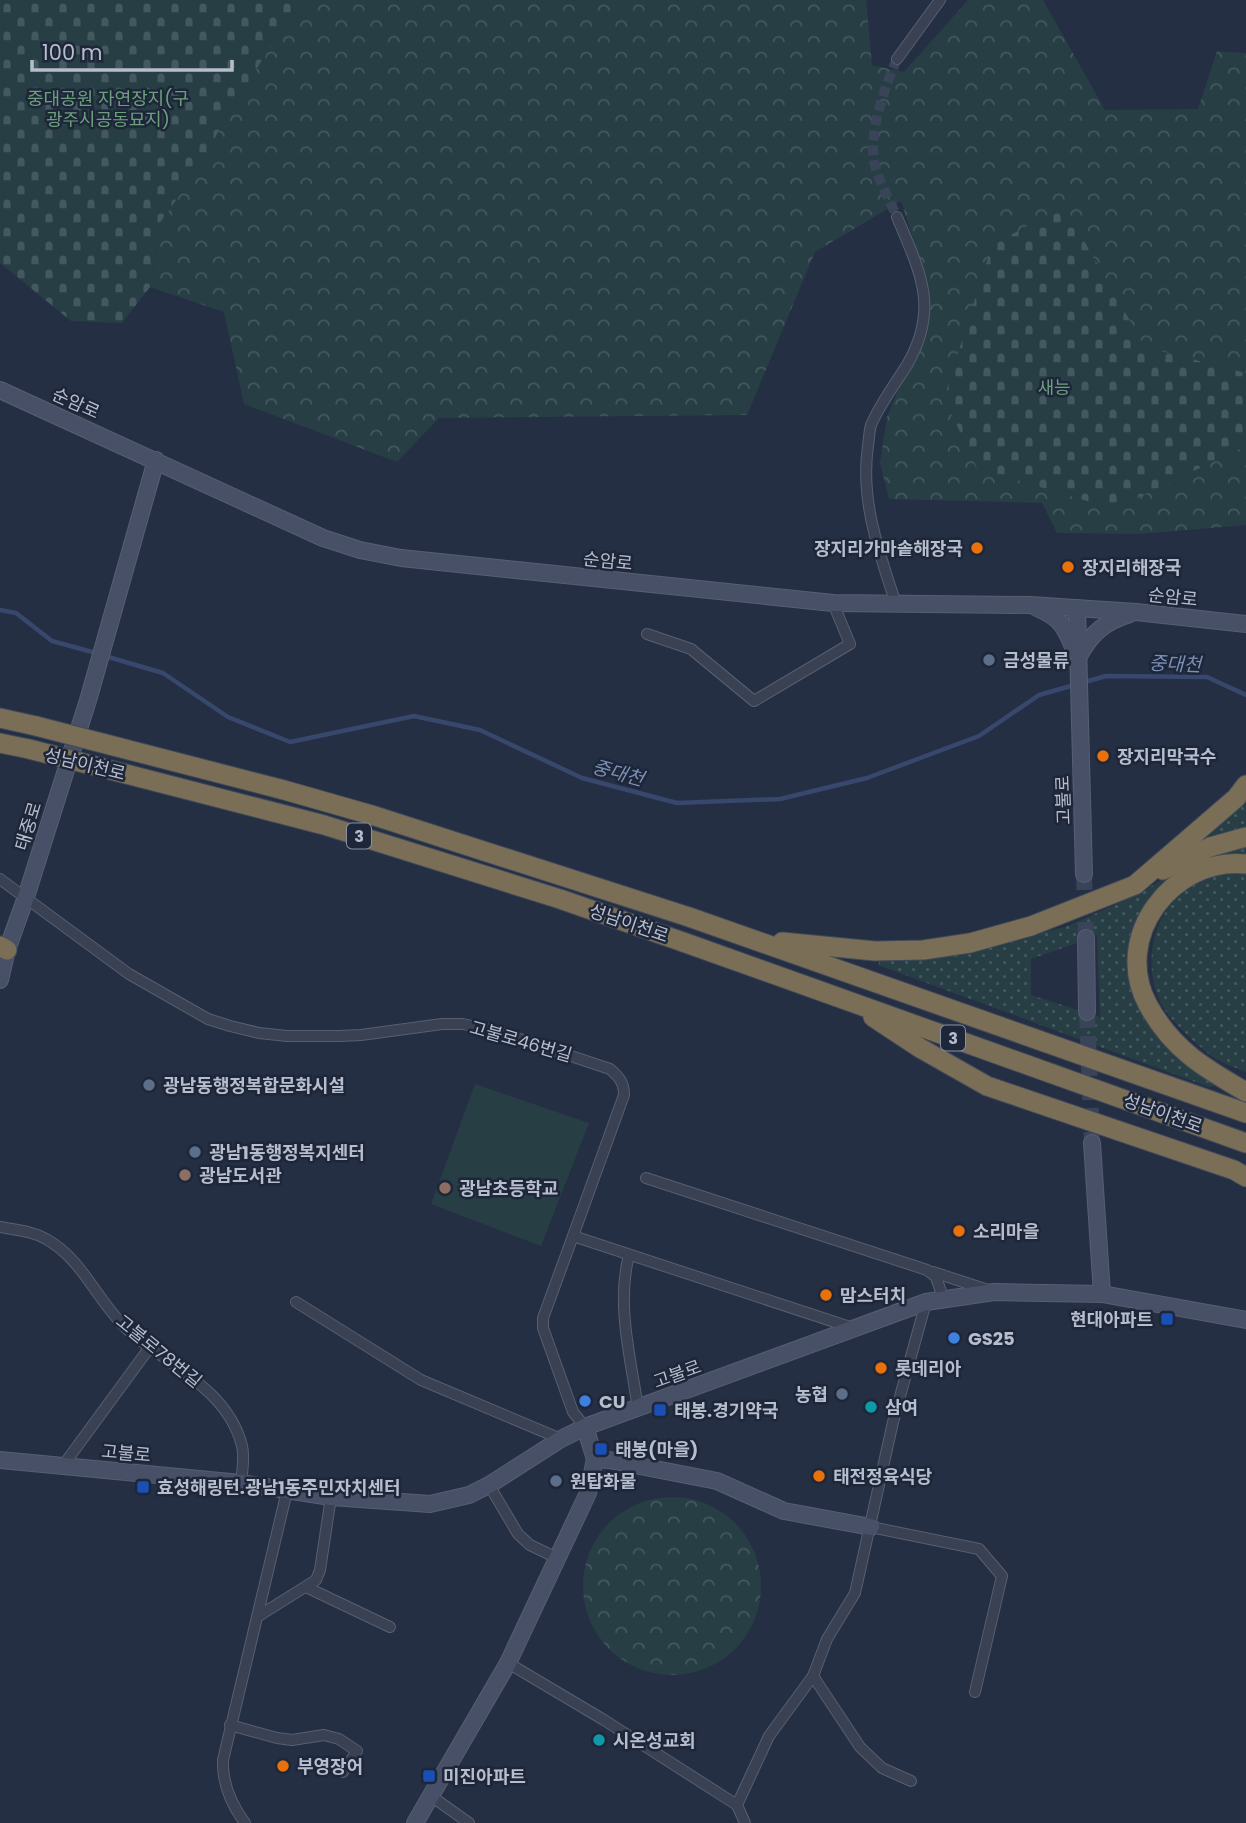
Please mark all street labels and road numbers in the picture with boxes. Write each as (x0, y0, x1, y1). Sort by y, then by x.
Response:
street label: 순암로 (48, 381, 104, 425)
street label: 순암로 (582, 546, 634, 576)
street label: 순암로 (1147, 582, 1199, 612)
street label: 성남이천로 (42, 742, 128, 786)
street label: 고불로 (1050, 775, 1076, 825)
street label: 태중로 (9, 799, 47, 853)
road number: 3 (347, 824, 371, 848)
street label: 성남이천로 (586, 898, 672, 948)
street label: 고불로46번길 (467, 1014, 575, 1068)
road number: 3 (941, 1026, 965, 1050)
street label: 성남이천로 (1120, 1087, 1206, 1139)
street label: 고불로78번길 (111, 1309, 207, 1393)
street label: 고불로 (649, 1354, 705, 1394)
street label: 고불로 (100, 1438, 152, 1468)

